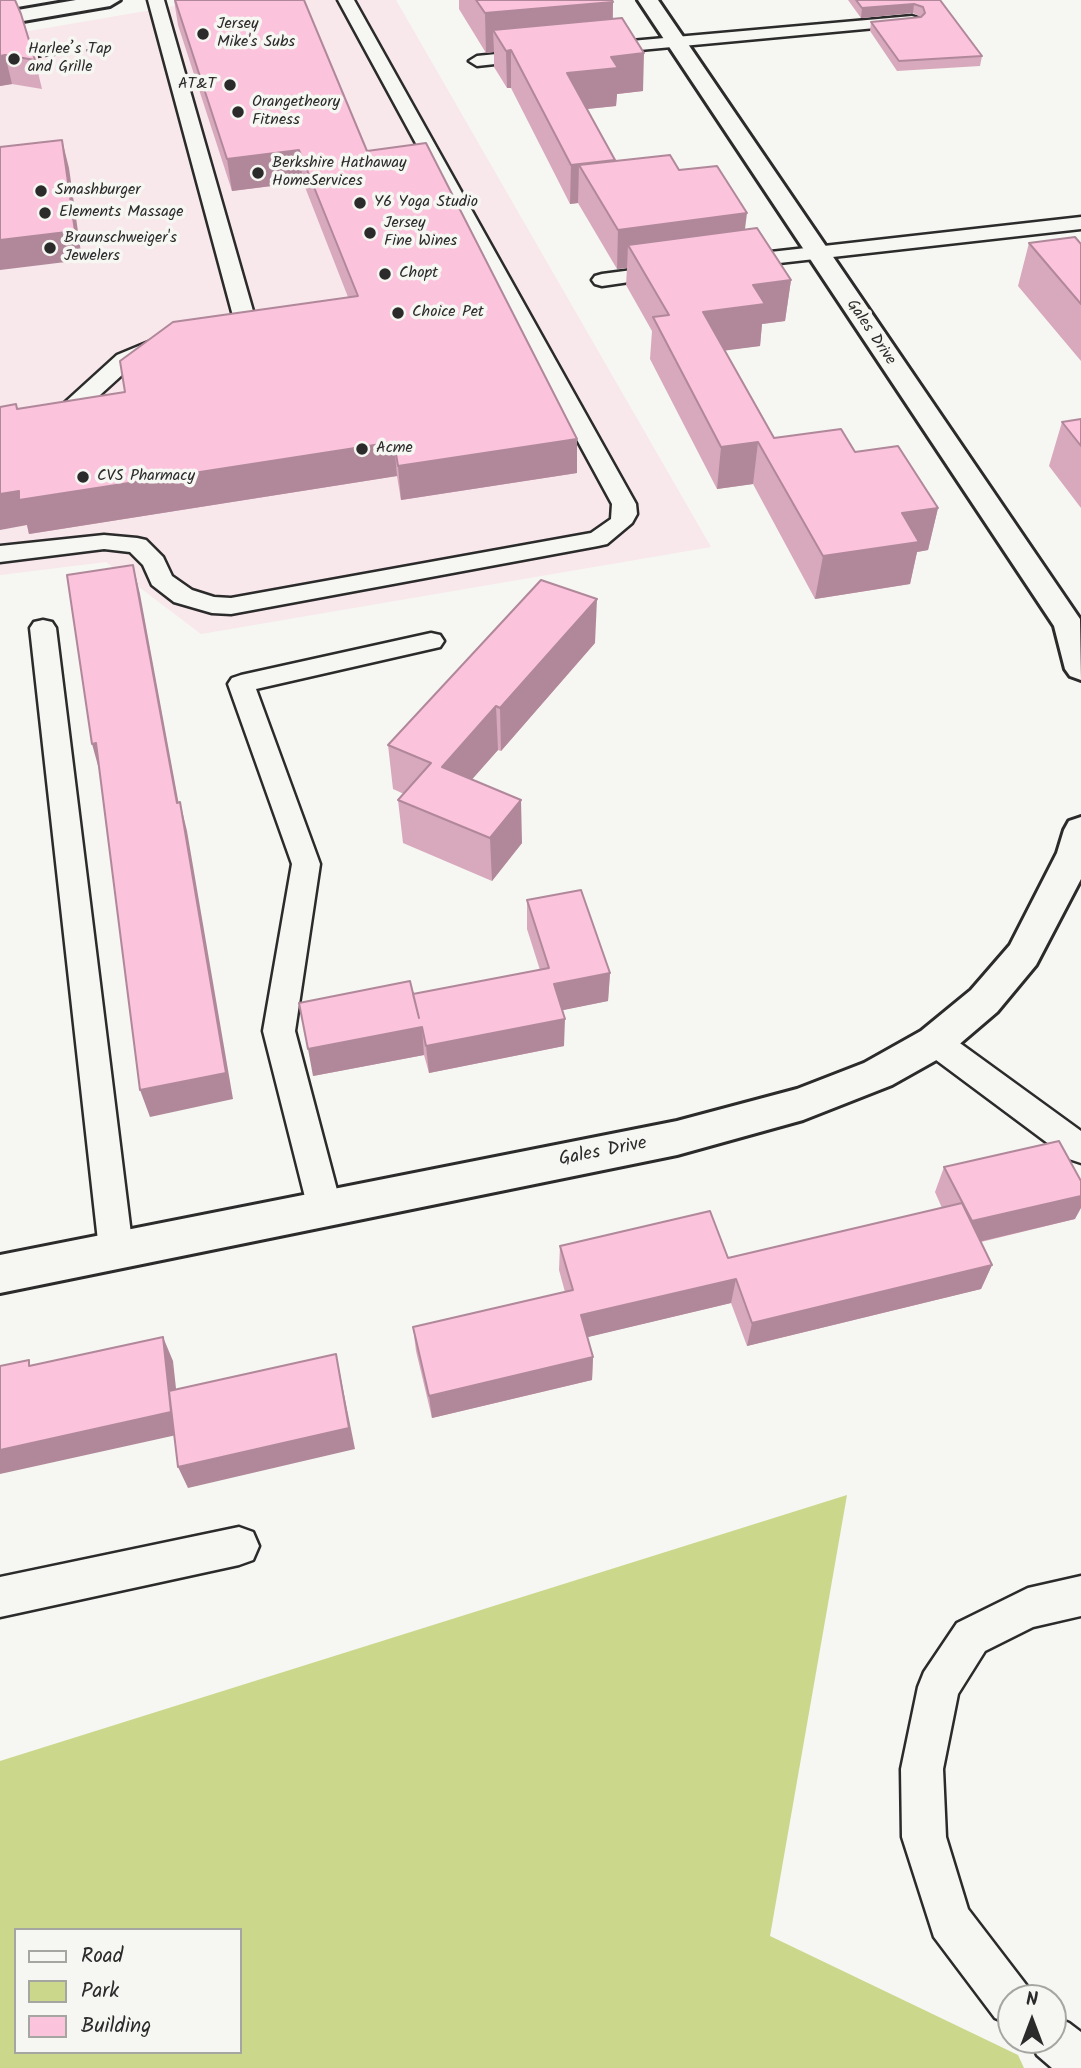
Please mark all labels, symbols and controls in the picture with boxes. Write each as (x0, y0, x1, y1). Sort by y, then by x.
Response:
place label: Jersey Mike's Subs (217, 15, 295, 53)
marker: Jersey Mike's Subs (195, 26, 211, 42)
place label: Harlee’s Tap and Grille (28, 40, 111, 78)
marker: Harlee’s Tap and Grille (6, 51, 22, 67)
place label: AT&T (178, 75, 216, 95)
marker: AT&T (222, 77, 238, 93)
place label: Orangetheory Fitness (252, 93, 340, 131)
marker: Orangetheory Fitness (230, 104, 246, 120)
place label: Berkshire Hathaway HomeServices (272, 154, 407, 192)
marker: Berkshire Hathaway HomeServices (250, 165, 266, 181)
place label: Smashburger (55, 181, 141, 201)
marker: Smashburger (33, 183, 49, 199)
place label: Y6 Yoga Studio (374, 193, 478, 213)
marker: Y6 Yoga Studio (352, 195, 368, 211)
place label: Elements Massage (59, 203, 183, 223)
marker: Elements Massage (37, 205, 53, 221)
place label: Jersey Fine Wines (384, 214, 457, 252)
marker: Jersey Fine Wines (362, 225, 378, 241)
place label: Braunschweiger's Jewelers (64, 229, 177, 267)
marker: Braunschweiger's Jewelers (42, 240, 58, 256)
place label: Chopt (399, 264, 438, 284)
marker: Chopt (377, 266, 393, 282)
street label: Gales Drive (841, 297, 899, 369)
place label: Choice Pet (412, 303, 484, 323)
marker: Choice Pet (390, 305, 406, 321)
place label: Acme (376, 439, 413, 459)
marker: Acme (354, 441, 370, 457)
place label: CVS Pharmacy (97, 467, 195, 487)
marker: CVS Pharmacy (75, 469, 91, 485)
street label: Gales Drive (557, 1133, 649, 1173)
legend (14, 1928, 242, 2054)
text: Road (81, 1940, 123, 1973)
text: Park (81, 1975, 119, 2008)
north arrow (997, 1984, 1067, 2054)
text: N (1026, 1985, 1038, 2015)
text: Building (81, 2010, 151, 2043)

